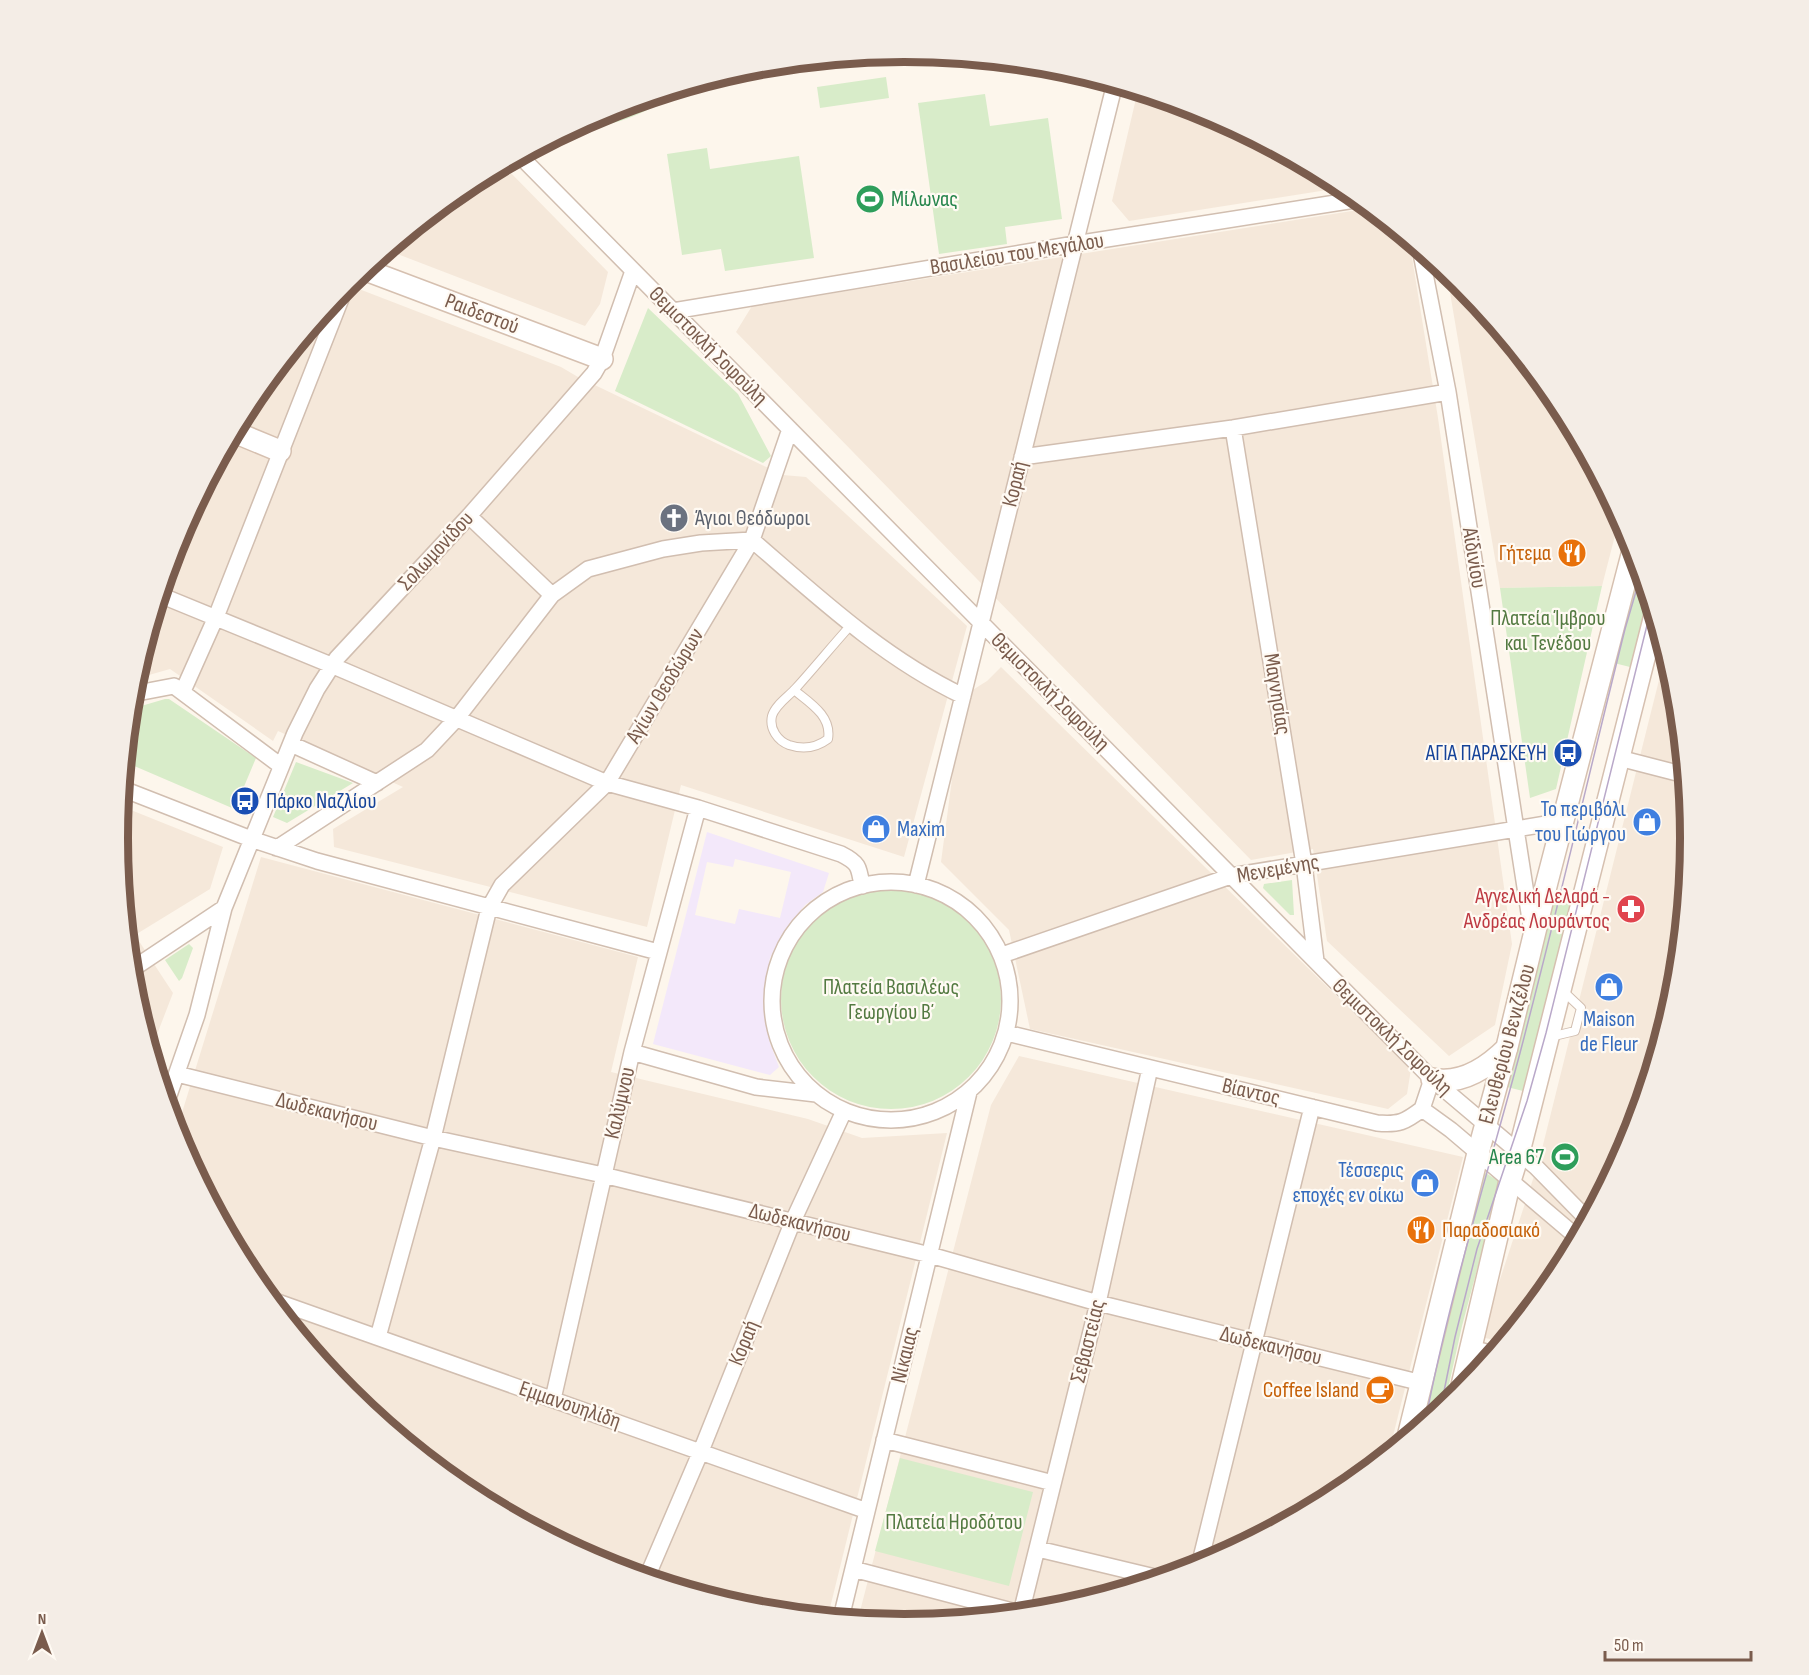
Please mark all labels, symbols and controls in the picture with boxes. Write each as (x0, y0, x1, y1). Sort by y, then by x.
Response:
sports icon: Μίλωνας (854, 183, 886, 215)
place label: Μίλωνας (891, 186, 958, 213)
street label: Βασιλείου του Μεγάλου (928, 227, 1106, 281)
street label: Θεμιστοκλή Σοφούλη (643, 281, 773, 411)
street label: Ραιδεστού (441, 288, 523, 340)
street label: Κοραή (996, 458, 1034, 510)
church icon: Άγιοι Θεόδωροι (658, 502, 690, 534)
place label: Άγιοι Θεόδωροι (695, 505, 810, 532)
street label: Σολωμονίδου (392, 506, 480, 596)
street label: Αϊδινίου (1456, 525, 1492, 590)
restaurant icon: Γήτεμα (1556, 537, 1588, 569)
place label: Γήτεμα (1499, 540, 1552, 567)
park label: Πλατεία Ίμβρου και Τενέδου (1490, 605, 1606, 657)
street label: Αγίων Θεοδώρων (620, 623, 710, 749)
street label: Θεμιστοκλή Σοφούλη (985, 627, 1115, 757)
street label: Μαγνησίας (1257, 651, 1297, 737)
bus stop icon: ΑΓΙΑ ΠΑΡΑΣΚΕΥΗ (1552, 737, 1584, 769)
place label: ΑΓΙΑ ΠΑΡΑΣΚΕΥΗ (1425, 740, 1547, 767)
bus stop icon: Πάρκο Ναζλίου (229, 785, 261, 817)
place label: Πάρκο Ναζλίου (266, 788, 377, 815)
place label: Το περιβόλι του Γιώργου (1535, 796, 1626, 848)
shop icon: Το περιβόλι του Γιώργου (1631, 806, 1663, 838)
shop icon: Maxim (860, 813, 892, 845)
place label: Maxim (897, 816, 945, 843)
street label: Μενεμένης (1235, 848, 1321, 890)
place label: Αγγελική Δελαρά - Ανδρέας Λουράντος (1463, 883, 1610, 935)
pharmacy icon: Αγγελική Δελαρά - Ανδρέας Λουράντος (1615, 893, 1647, 925)
street label: Ελευθερίου Βενιζέλου (1473, 961, 1541, 1127)
shop icon: Maison de Fleur (1593, 971, 1625, 1003)
street label: Θεμιστοκλή Σοφούλη (1326, 973, 1458, 1101)
park label: Πλατεία Βασιλέως Γεωργίου Β΄ (823, 974, 959, 1026)
place label: Maison de Fleur (1580, 1006, 1638, 1058)
street label: Καλύμνου (599, 1064, 641, 1142)
street label: Βίαντος (1219, 1072, 1283, 1112)
street label: Δωδεκανήσου (273, 1086, 381, 1138)
sports icon: Area 67 (1549, 1141, 1581, 1173)
place label: Area 67 (1488, 1144, 1544, 1171)
place label: Τέσσερις εποχές εν οίκω (1293, 1157, 1404, 1209)
shop icon: Τέσσερις εποχές εν οίκω (1409, 1167, 1441, 1199)
street label: Δωδεκανήσου (746, 1197, 854, 1249)
restaurant icon: Παραδοσιακό (1405, 1214, 1437, 1246)
place label: Παραδοσιακό (1442, 1217, 1540, 1244)
street label: Σεβαστείας (1065, 1297, 1111, 1385)
street label: Κοραή (723, 1316, 765, 1370)
street label: Δωδεκανήσου (1217, 1320, 1325, 1372)
street label: Νίκαιας (885, 1324, 925, 1386)
cafe icon: Coffee Island (1364, 1374, 1396, 1406)
street label: Εμμανουηλίδη (516, 1375, 624, 1435)
place label: Coffee Island (1263, 1377, 1359, 1404)
park label: Πλατεία Ηροδότου (885, 1509, 1023, 1536)
north arrow (12, 1603, 72, 1663)
text: N (38, 1610, 46, 1629)
scale bar (1605, 1624, 1750, 1662)
text: 50 m (1614, 1635, 1644, 1656)

